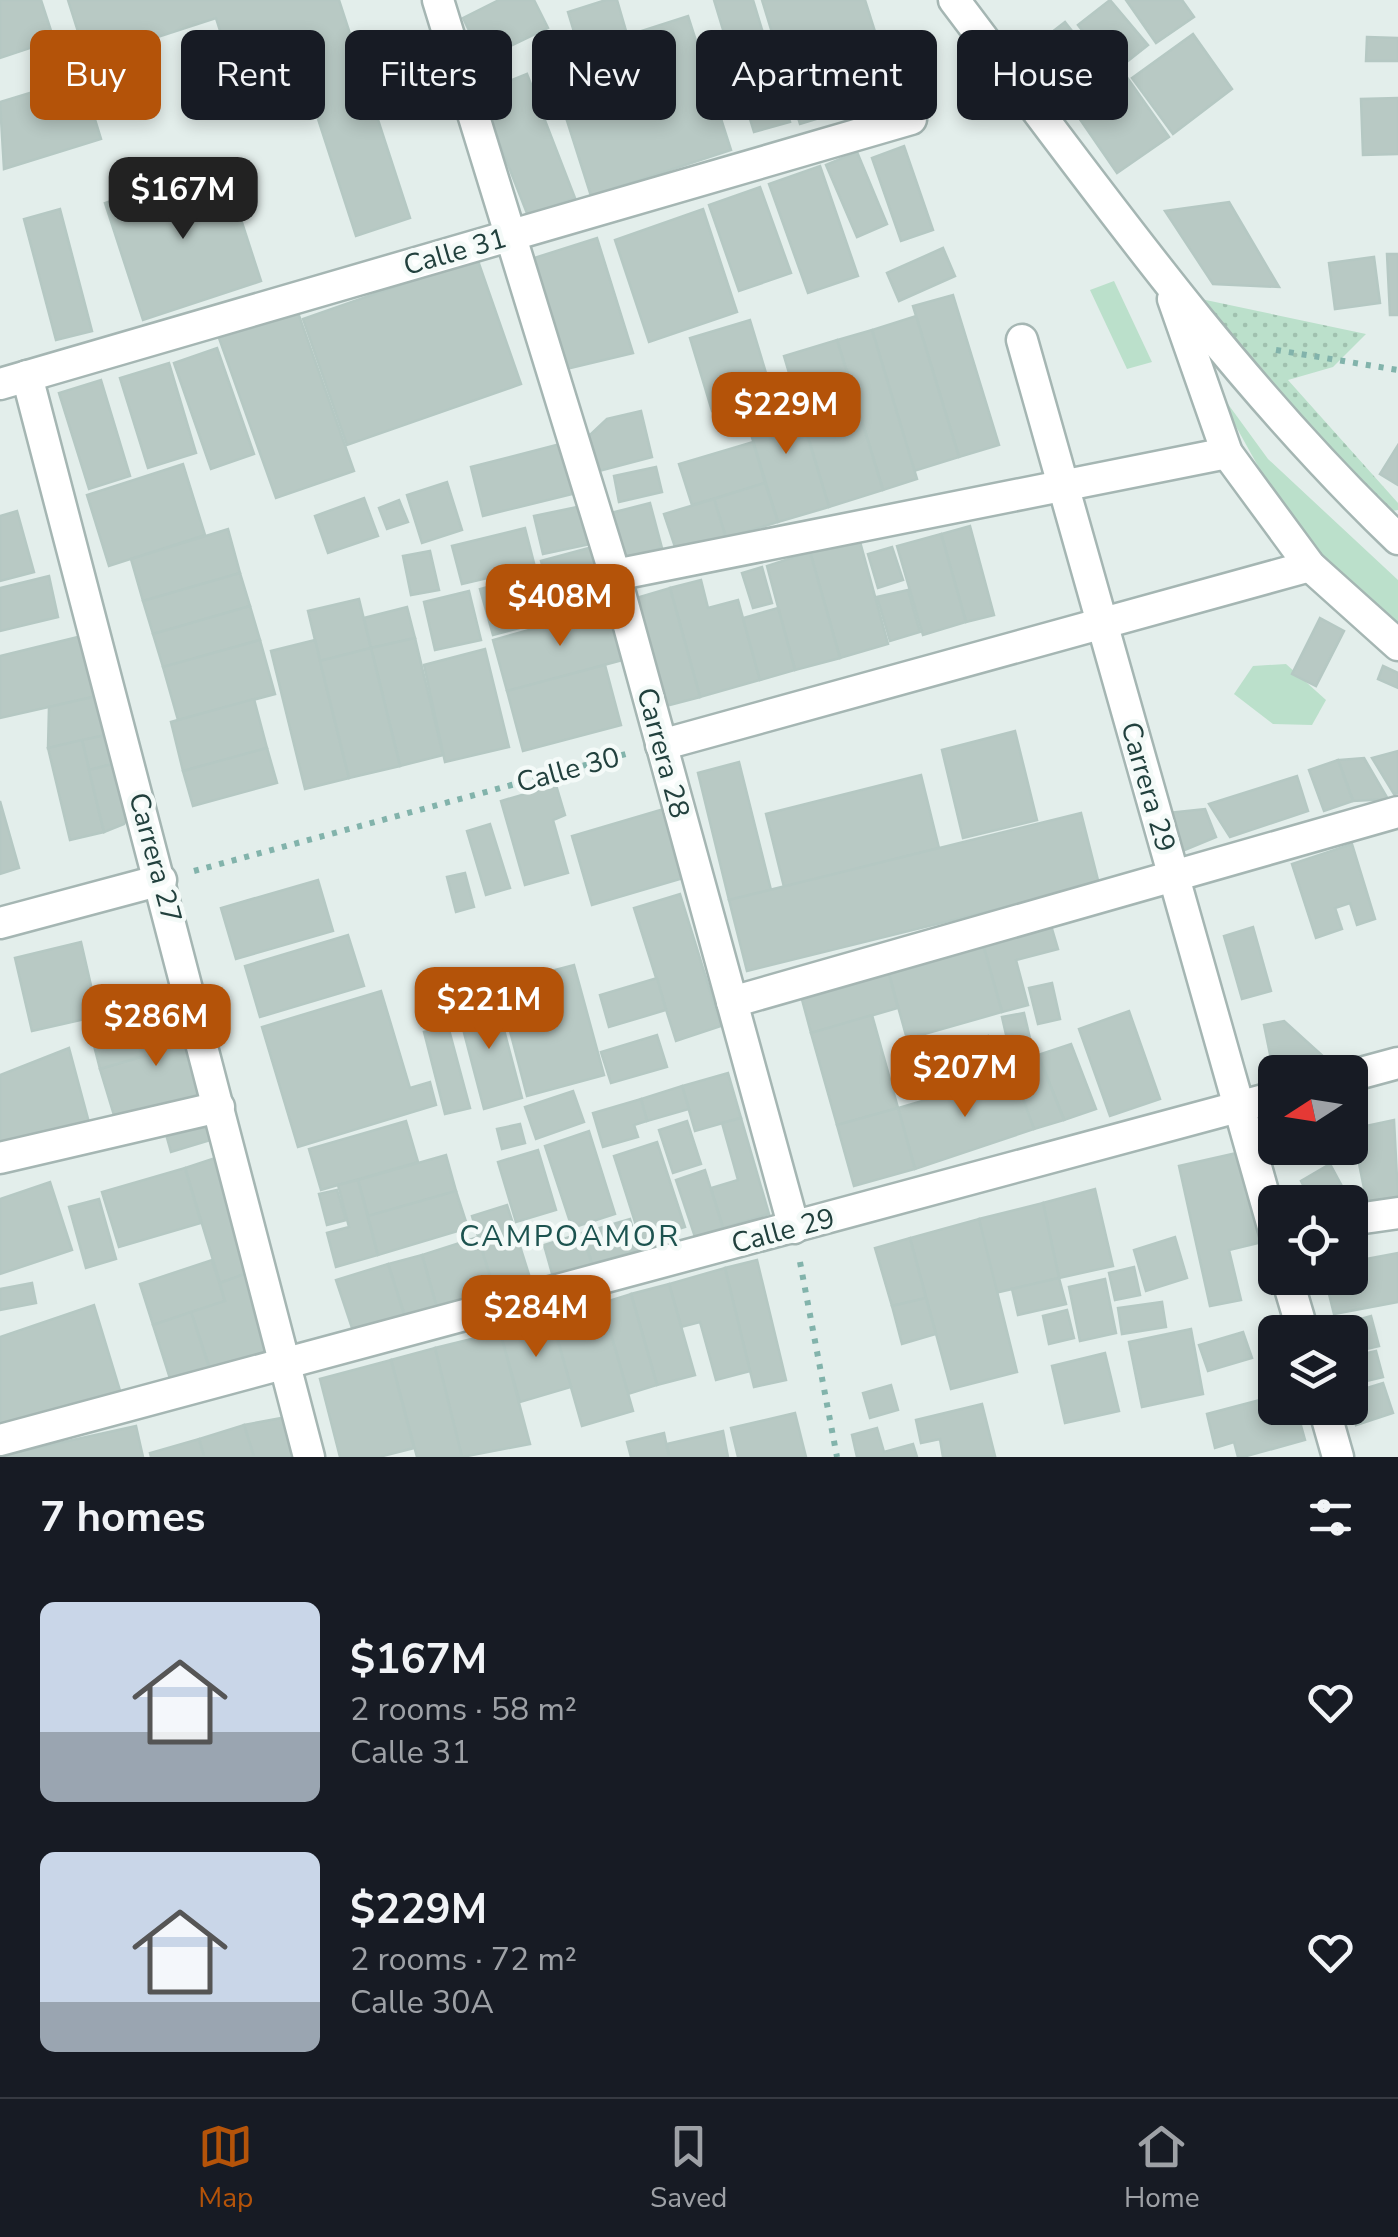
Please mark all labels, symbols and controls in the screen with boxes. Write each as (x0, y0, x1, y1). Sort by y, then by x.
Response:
chip: Buy (30, 30, 161, 120)
chip: Rent (181, 30, 325, 120)
chip: Filters (345, 30, 512, 120)
chip: New (532, 30, 676, 120)
chip: Apartment (696, 30, 937, 120)
chip: House (957, 30, 1128, 120)
pin: $167M (113, 157, 253, 242)
text: $167M (131, 168, 235, 211)
street label: Calle 31 (399, 219, 511, 285)
pin: $229M (716, 372, 856, 457)
text: $229M (734, 383, 838, 426)
pin: $408M (490, 564, 630, 649)
text: $408M (508, 575, 612, 618)
street label: Carrera 28 (627, 684, 699, 822)
street label: Carrera 29 (1111, 718, 1185, 856)
street label: Calle 30 (512, 738, 624, 802)
street label: Carrera 27 (119, 789, 191, 927)
pin: $221M (419, 967, 559, 1052)
text: $221M (437, 978, 541, 1021)
pin: $286M (86, 984, 226, 1069)
text: $286M (104, 995, 208, 1038)
pin: $207M (895, 1035, 1035, 1120)
text: $207M (913, 1046, 1017, 1089)
north arrow (1258, 1055, 1368, 1165)
map controls (1258, 1055, 1368, 1425)
button: locate (1258, 1185, 1368, 1295)
street label: Calle 29 (727, 1199, 839, 1263)
district label: CAMPOAMOR (459, 1216, 681, 1257)
pin: $284M (466, 1275, 606, 1360)
text: $284M (484, 1286, 588, 1329)
button: layers (1258, 1315, 1368, 1425)
text: 7 homes (40, 1489, 205, 1546)
icon: filters (1303, 1490, 1358, 1545)
text: $167M (350, 1631, 487, 1688)
icon: home (120, 1642, 240, 1762)
icon: heart (1303, 1675, 1358, 1730)
text: 2 rooms · 58 m² (350, 1688, 577, 1731)
text: Calle 31 (350, 1731, 470, 1774)
text: $229M (350, 1881, 487, 1938)
icon: home (120, 1892, 240, 2012)
icon: heart (1303, 1925, 1358, 1980)
text: 2 rooms · 72 m² (350, 1938, 577, 1981)
text: Calle 30A (350, 1981, 494, 2024)
tab: Map (198, 2119, 253, 2217)
tab: Saved (650, 2119, 727, 2217)
tab: Home (1124, 2119, 1200, 2217)

